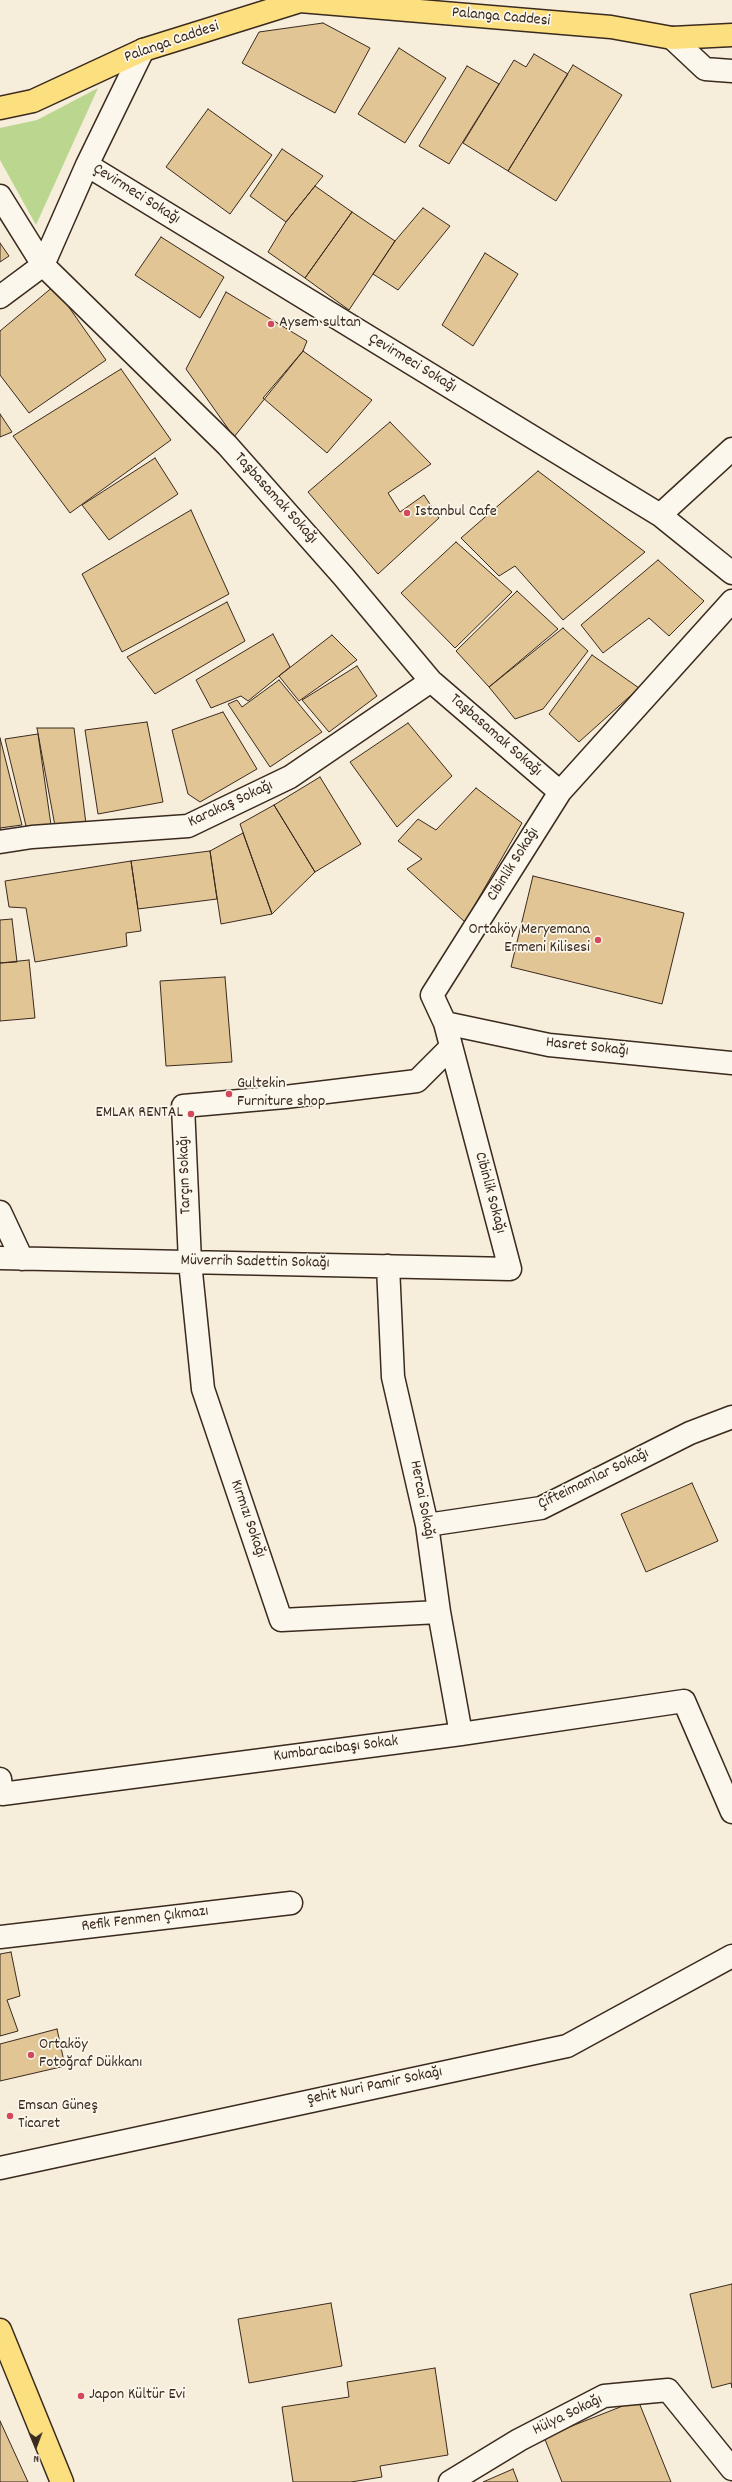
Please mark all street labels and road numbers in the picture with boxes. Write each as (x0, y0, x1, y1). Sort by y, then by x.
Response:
street label: Palanga Caddesi (451, 4, 551, 32)
street label: Palanga Caddesi (122, 18, 222, 68)
street label: Çevirmeci Sokağı (89, 161, 183, 229)
street label: Çevirmeci Sokağı (365, 330, 459, 398)
street label: Taşbasamak Sokağı (229, 449, 321, 549)
street label: Taşbasamak Sokağı (445, 691, 545, 781)
street label: Karakaş Sokağı (186, 777, 276, 833)
street label: Cibinlik Sokağı (484, 825, 544, 905)
street label: Hasret Sokağı (545, 1034, 629, 1062)
street label: Tarçın Sokağı (175, 1135, 197, 1215)
street label: Cibinlik Sokağı (469, 1150, 509, 1236)
street label: Müverrih Sadettin Sokağı (180, 1252, 330, 1274)
street label: Çifteimamlar Sokağı (536, 1445, 652, 1515)
street label: Hercai Sokağı (404, 1459, 438, 1541)
street label: Kırmızı Sokağı (225, 1478, 269, 1560)
street label: Kumbaracıbaşı Sokak (273, 1733, 399, 1767)
street label: Refik Fenmen Çıkmazı (81, 1903, 209, 1937)
street label: Şehit Nuri Pamir Sokağı (306, 2063, 444, 2111)
street label: Hülya Sokağı (530, 2391, 606, 2441)

